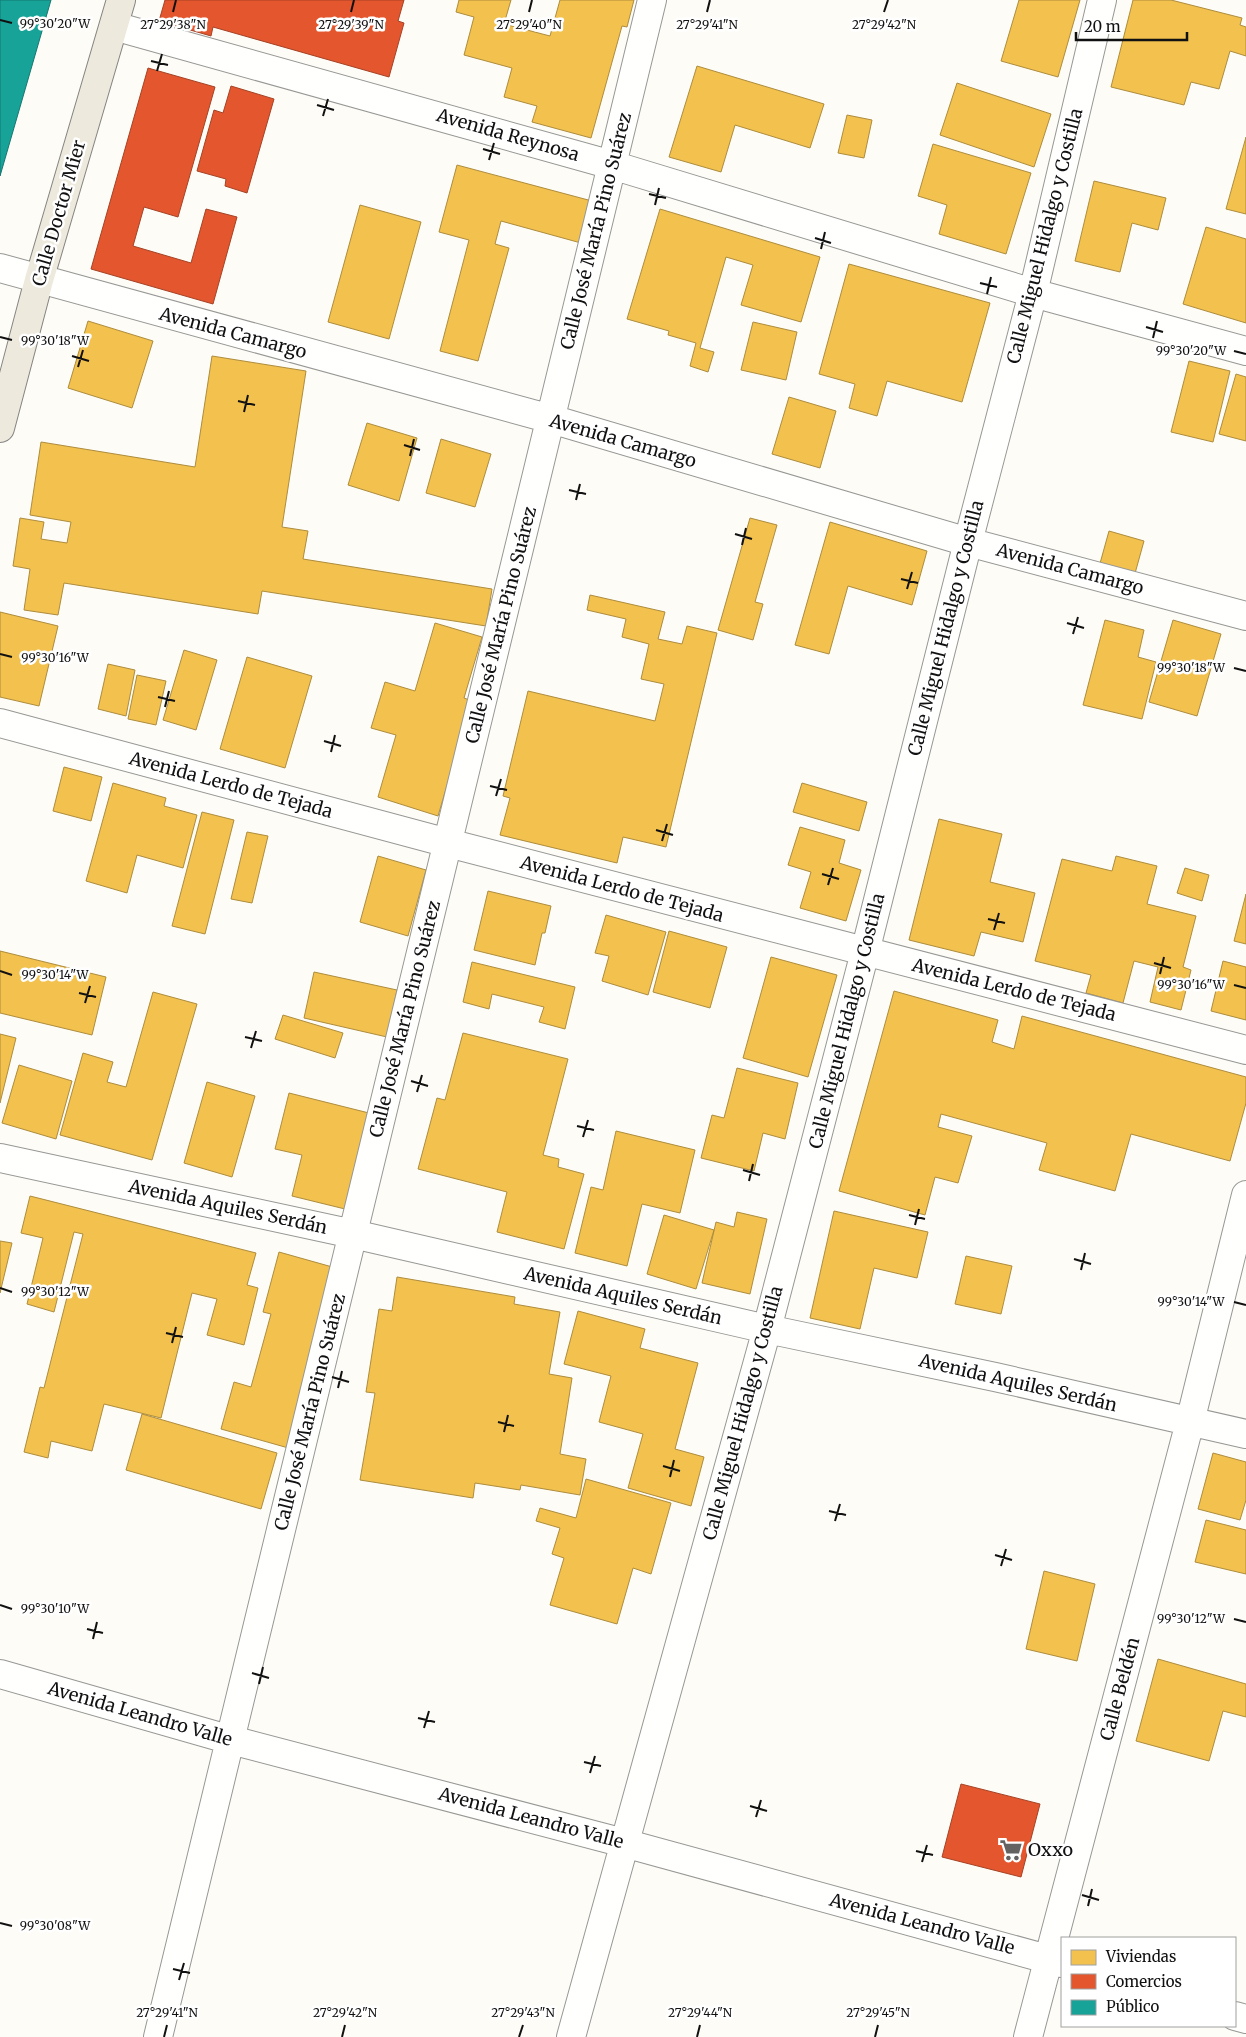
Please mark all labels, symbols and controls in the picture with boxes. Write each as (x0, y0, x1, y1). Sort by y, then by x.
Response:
scale bar (1076, 10, 1187, 42)
text: 99°30'20"W (20, 16, 91, 31)
text: 27°29'38"N (140, 17, 206, 32)
text: 27°29'39"N (318, 17, 384, 32)
text: 27°29'40"N (496, 17, 562, 32)
text: 27°29'41"N (676, 17, 739, 32)
text: 27°29'42"N (852, 17, 917, 32)
text: 20 m (1084, 17, 1121, 36)
street label: Avenida Reynosa (433, 103, 582, 166)
street label: Calle Miguel Hidalgo y Costilla (1002, 105, 1087, 366)
street label: Calle José María Pino Suárez (555, 110, 636, 352)
street label: Calle Doctor Mier (27, 137, 90, 289)
street label: Avenida Camargo (156, 302, 309, 363)
text: 99°30'18"W (21, 333, 90, 348)
text: 99°30'20"W (1156, 343, 1227, 358)
street label: Avenida Camargo (546, 408, 699, 472)
street label: Calle Miguel Hidalgo y Costilla (903, 497, 988, 758)
street label: Calle José María Pino Suárez (460, 504, 541, 746)
street label: Avenida Camargo (993, 538, 1146, 599)
text: 99°30'16"W (21, 650, 90, 665)
text: 99°30'18"W (1157, 660, 1226, 675)
street label: Avenida Lerdo de Tejada (126, 746, 336, 823)
street label: Avenida Lerdo de Tejada (517, 850, 727, 927)
street label: Calle Miguel Hidalgo y Costilla (804, 890, 889, 1151)
street label: Calle José María Pino Suárez (364, 898, 445, 1140)
street label: Avenida Lerdo de Tejada (909, 953, 1119, 1026)
text: 99°30'14"W (22, 967, 89, 982)
text: 99°30'16"W (1157, 977, 1226, 992)
street label: Avenida Aquiles Serdán (126, 1174, 330, 1239)
street label: Avenida Aquiles Serdán (521, 1261, 724, 1330)
street label: Calle Miguel Hidalgo y Costilla (697, 1283, 788, 1543)
text: 99°30'12"W (21, 1284, 90, 1299)
street label: Calle José María Pino Suárez (269, 1291, 350, 1533)
text: 99°30'14"W (1158, 1294, 1225, 1309)
street label: Avenida Aquiles Serdán (916, 1348, 1119, 1417)
text: 99°30'10"W (21, 1601, 90, 1616)
text: 99°30'12"W (1157, 1611, 1226, 1626)
street label: Calle Beldén (1095, 1635, 1144, 1743)
street label: Avenida Leandro Valle (44, 1676, 235, 1751)
street label: Avenida Leandro Valle (435, 1781, 626, 1853)
supermarket icon: Oxxo (998, 1837, 1024, 1863)
place label: Oxxo (1028, 1838, 1073, 1861)
street label: Avenida Leandro Valle (826, 1887, 1017, 1959)
text: 99°30'08"W (20, 1918, 91, 1933)
legend (1061, 1937, 1236, 2027)
text: Viviendas (1105, 1947, 1176, 1966)
text: Comercios (1106, 1972, 1182, 1991)
text: Público (1106, 1997, 1160, 2016)
text: 27°29'41"N (136, 2005, 199, 2020)
text: 27°29'42"N (313, 2005, 378, 2020)
text: 27°29'43"N (491, 2005, 555, 2020)
text: 27°29'44"N (668, 2005, 733, 2020)
text: 27°29'45"N (846, 2005, 910, 2020)

